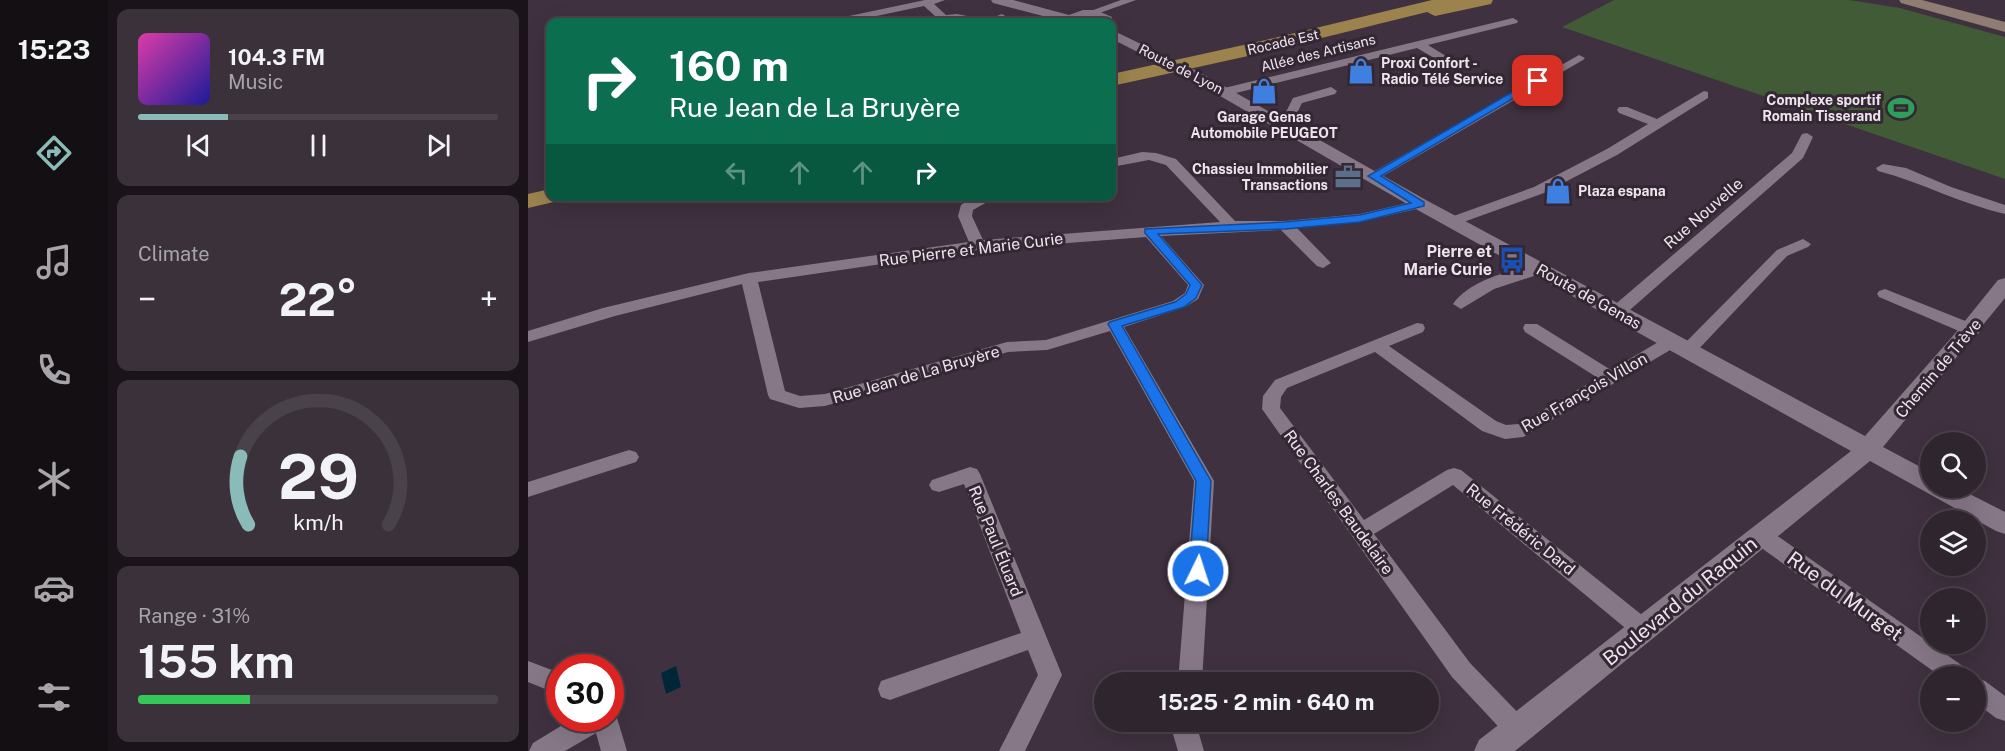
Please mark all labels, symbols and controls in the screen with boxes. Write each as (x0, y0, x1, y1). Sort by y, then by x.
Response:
street label: Rocade Est (1246, 26, 1320, 58)
street label: Allée des Artisans (1259, 31, 1377, 75)
text: 15:23 (18, 33, 90, 65)
text: 160 m (669, 41, 789, 90)
street label: Route de Lyon (1136, 41, 1226, 97)
icon: right (570, 42, 648, 120)
text: 104.3 FM (228, 44, 325, 70)
place label: Proxi Confort - Radio Télé Service (1381, 55, 1503, 87)
pin (1512, 55, 1563, 106)
shop icon: Proxi Confort - Radio Télé Service (1346, 56, 1376, 86)
icon: arrive (1521, 64, 1554, 97)
text: Music (228, 70, 283, 94)
shop icon: Garage Genas Automobile PEUGEOT (1249, 76, 1279, 106)
text: Rue Jean de La Bruyère (669, 91, 961, 123)
place label: Complexe sportif Romain Tisserand (1762, 92, 1881, 124)
sports icon: Complexe sportif Romain Tisserand (1886, 93, 1916, 123)
place label: Garage Genas Automobile PEUGEOT (1190, 109, 1338, 141)
icon: previous (182, 129, 215, 162)
icon: pause (302, 129, 335, 162)
icon: next (422, 129, 455, 162)
icon: directions (33, 132, 75, 174)
icon: left (720, 156, 753, 189)
icon: ahead (783, 156, 816, 189)
icon: ahead (846, 156, 879, 189)
icon: right (909, 156, 942, 189)
place label: Chassieu Immobilier Transactions (1192, 161, 1328, 193)
office icon: Chassieu Immobilier Transactions (1333, 162, 1363, 192)
street label: Rue Nouvelle (1660, 174, 1747, 253)
shop icon: Plaza espana (1543, 176, 1573, 206)
place label: Plaza espana (1578, 183, 1666, 199)
street label: Rue Pierre et Marie Curie (878, 229, 1064, 270)
icon: music (33, 241, 75, 283)
text: Climate (138, 242, 210, 266)
place label: Pierre et Marie Curie (1403, 242, 1492, 279)
bus stop icon: Pierre et Marie Curie (1497, 245, 1527, 275)
street label: Route de Genas (1533, 260, 1644, 333)
text: 22° (279, 273, 357, 326)
text: − (138, 280, 156, 318)
text: + (480, 280, 498, 318)
street label: Chemin de Trève (1891, 315, 1985, 422)
street label: Rue Jean de La Bruyère (830, 342, 1002, 407)
icon: phone (33, 349, 75, 391)
street label: Rue François Villon (1518, 349, 1650, 436)
street label: Rue Charles Baudelaire (1280, 426, 1397, 578)
map controls (1920, 432, 1986, 732)
button: search (1920, 432, 1986, 498)
text: 29 (278, 440, 358, 513)
icon: climate (33, 458, 75, 500)
street label: Rue Frédéric Dard (1462, 480, 1579, 579)
street label: Rue Paul Éluard (965, 483, 1027, 599)
button: layers (1920, 510, 1986, 576)
text: km/h (293, 511, 343, 536)
street label: Boulevard du Raquin (1598, 531, 1762, 671)
position arrow (1166, 539, 1230, 603)
street label: Rue du Murget (1783, 546, 1907, 646)
icon: car (33, 567, 75, 609)
button: + (1920, 588, 1986, 654)
text: Range · 31% (138, 604, 250, 628)
text: 155 km (138, 635, 295, 688)
speed limit sign: 30 (546, 654, 624, 732)
button: − (1920, 666, 1986, 732)
icon: filters (33, 676, 75, 718)
text: 15:25 · 2 min · 640 m (1159, 689, 1374, 715)

